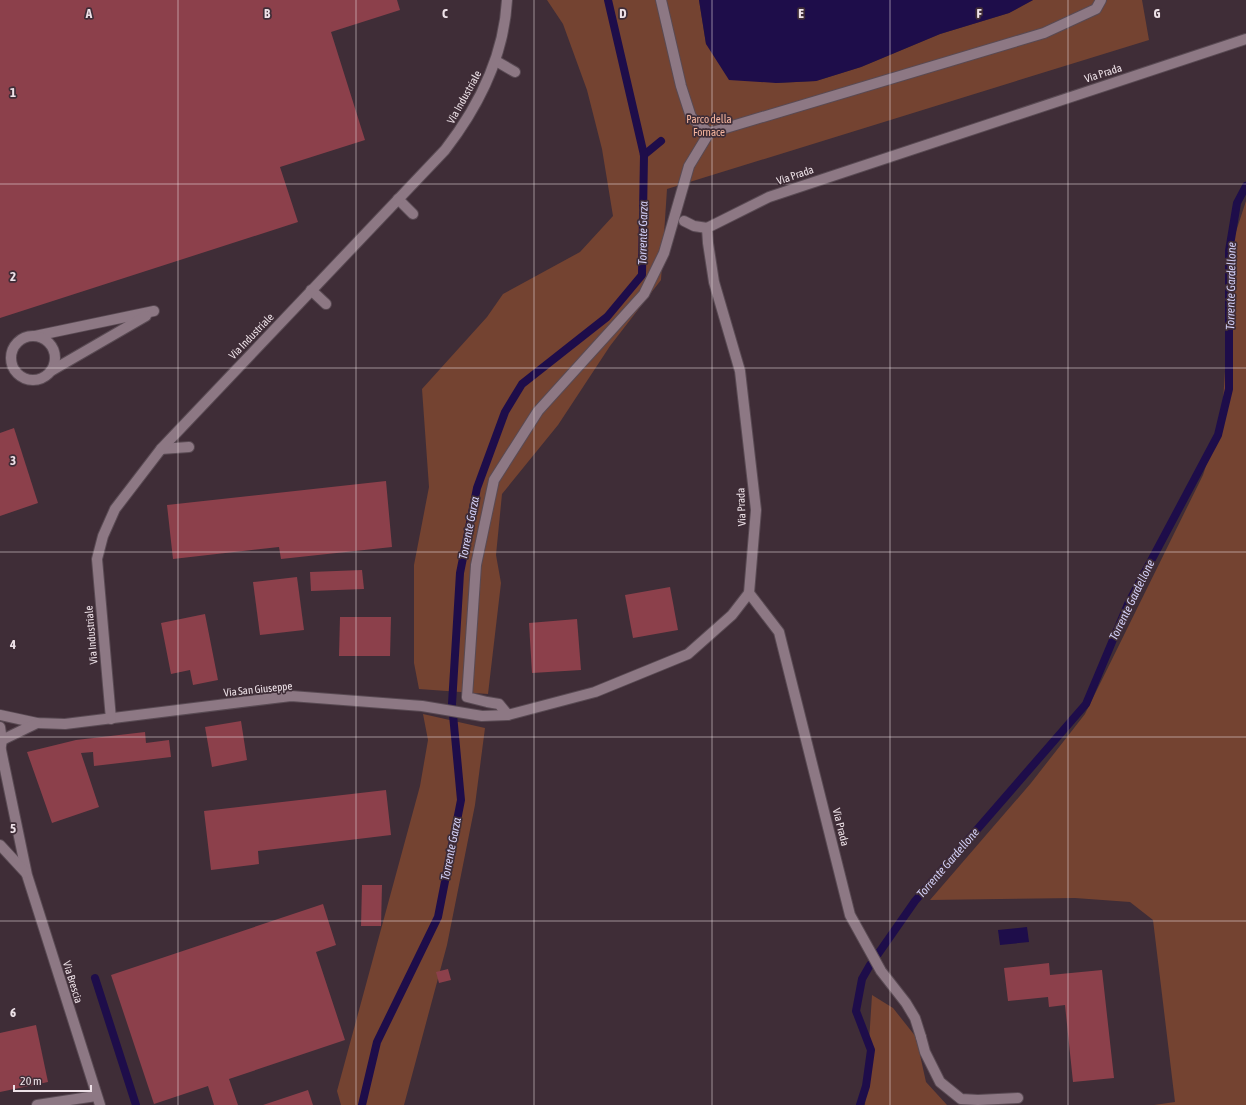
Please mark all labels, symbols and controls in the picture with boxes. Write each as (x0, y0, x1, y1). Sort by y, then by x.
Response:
text: A (85, 6, 93, 21)
text: B (264, 6, 271, 21)
text: C (442, 6, 448, 21)
text: D (619, 6, 627, 21)
text: E (798, 6, 804, 21)
text: F (976, 6, 982, 21)
text: G (1154, 6, 1161, 21)
street label: Via Prada (1083, 61, 1123, 85)
street label: Via Industriale (444, 68, 484, 126)
text: 1 (10, 85, 16, 100)
park label: Parco della Fornace (686, 113, 732, 138)
street label: Via Prada (775, 163, 815, 187)
water label: Torrente Garza (635, 201, 651, 265)
water label: Torrente Gardellone (1223, 241, 1239, 330)
text: 2 (10, 269, 16, 284)
street label: Via Industriale (226, 311, 276, 361)
text: 3 (10, 453, 16, 468)
street label: Via Prada (734, 488, 748, 526)
water label: Torrente Garza (456, 495, 482, 561)
water label: Torrente Gardellone (1106, 557, 1158, 643)
street label: Via Industriale (82, 605, 100, 665)
text: 4 (9, 637, 16, 652)
street label: Via San Giuseppe (223, 679, 293, 699)
street label: Via Prada (831, 807, 851, 847)
water label: Torrente Garza (438, 816, 464, 882)
text: 5 (10, 821, 16, 836)
water label: Torrente Gardellone (914, 825, 982, 901)
street label: Via Brescia (61, 959, 85, 1005)
text: 6 (10, 1005, 16, 1020)
scale bar (14, 1067, 91, 1093)
text: 20 m (20, 1074, 42, 1088)

